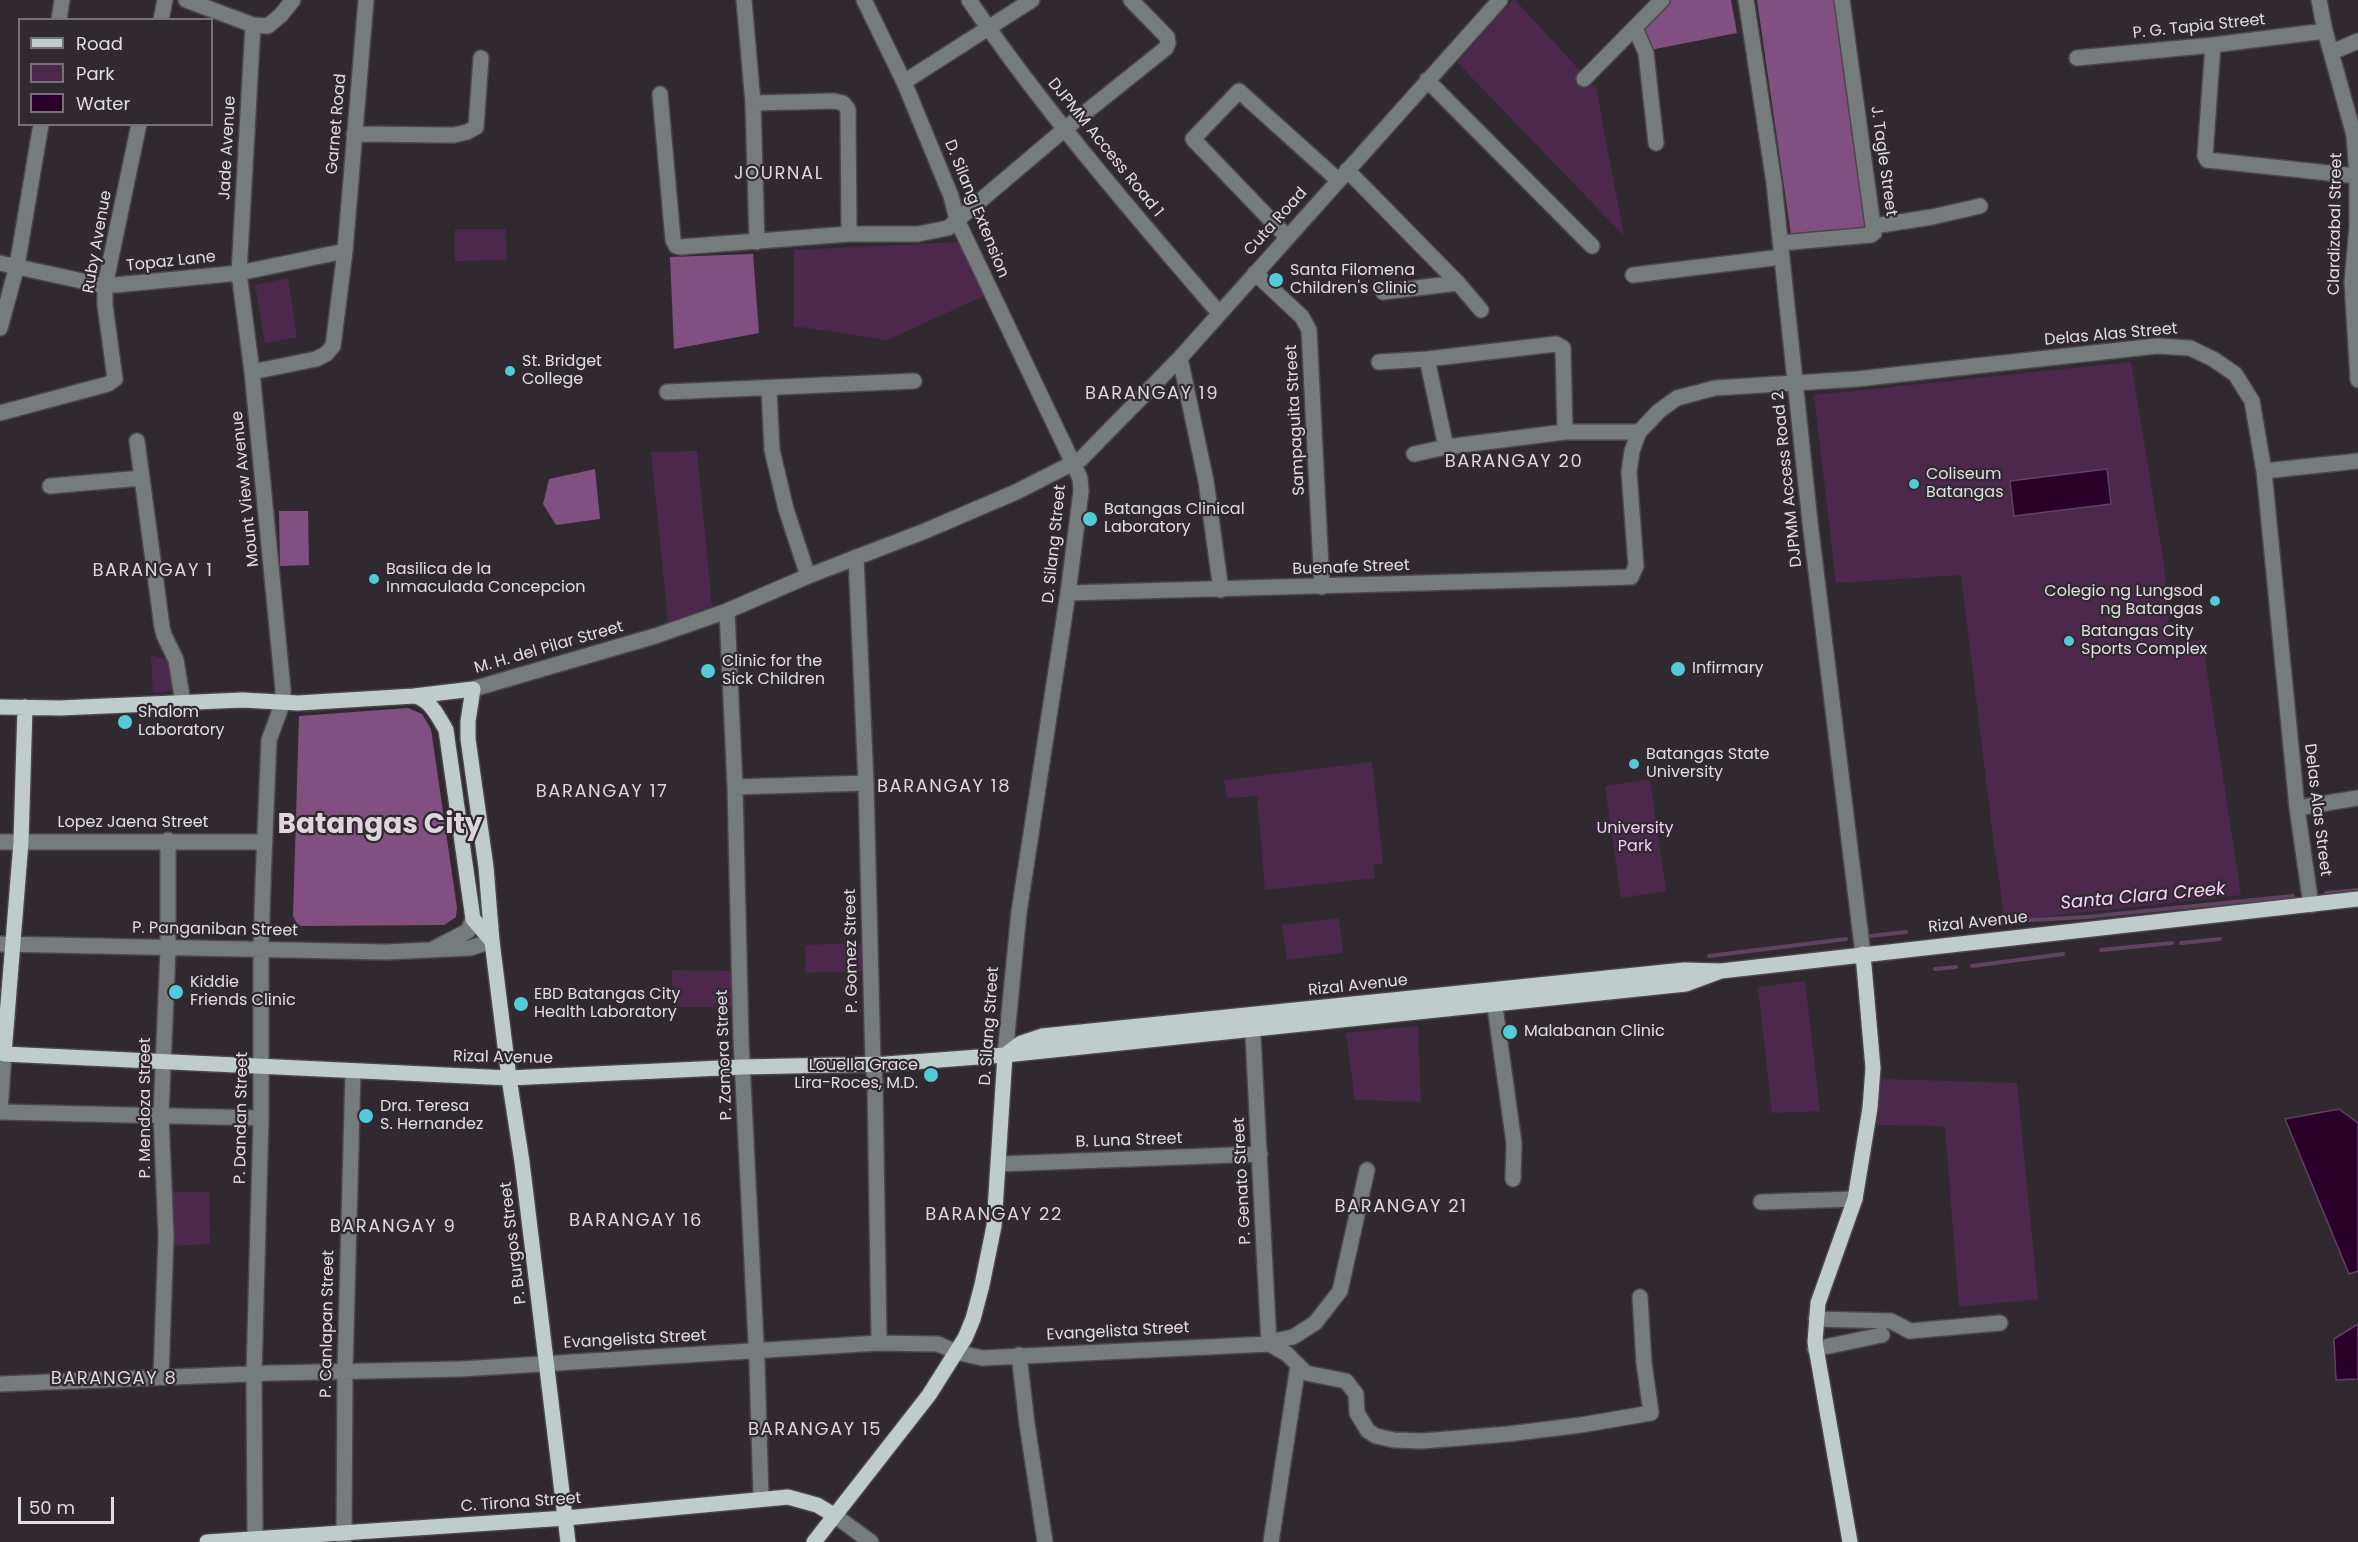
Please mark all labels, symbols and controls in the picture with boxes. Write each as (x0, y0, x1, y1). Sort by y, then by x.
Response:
street label: P. G. Tapia Street (2132, 10, 2266, 44)
legend (18, 18, 213, 126)
text: Road (76, 31, 123, 56)
text: Park (76, 61, 115, 86)
street label: Garnet Road (323, 73, 351, 175)
street label: DJPMM Access Road 1 (1043, 75, 1167, 221)
text: Water (76, 91, 130, 116)
street label: Jade Avenue (216, 95, 240, 201)
street label: J. Tagle Street (1866, 105, 1900, 217)
street label: D. Silang Extension (940, 137, 1012, 281)
street label: Clardizabal Street (2325, 153, 2347, 295)
district label: JOURNAL (734, 163, 824, 185)
street label: Cuta Road (1240, 184, 1312, 260)
street label: Ruby Avenue (80, 189, 116, 295)
street label: Topaz Lane (125, 248, 217, 276)
place label: Santa Filomena Children's Clinic (1290, 261, 1417, 299)
marker: Santa Filomena Children's Clinic (1267, 271, 1285, 289)
street label: Delas Alas Street (2044, 320, 2178, 350)
street label: Sampaguita Street (1282, 344, 1310, 496)
place label: St. Bridget College (522, 352, 602, 390)
marker: St. Bridget College (503, 364, 517, 378)
district label: BARANGAY 19 (1085, 383, 1219, 405)
street label: DJPMM Access Road 2 (1769, 390, 1807, 568)
street label: Mount View Avenue (228, 410, 264, 568)
district label: BARANGAY 20 (1445, 451, 1583, 473)
place label: Coliseum Batangas (1926, 465, 2003, 503)
marker: Coliseum Batangas (1907, 477, 1921, 491)
street label: D. Silang Street (1039, 484, 1071, 604)
place label: Batangas Clinical Laboratory (1104, 500, 1245, 538)
marker: Batangas Clinical Laboratory (1081, 510, 1099, 528)
street label: Buenafe Street (1292, 556, 1410, 580)
district label: BARANGAY 1 (92, 560, 214, 582)
place label: Basilica de la Inmaculada Concepcion (386, 560, 585, 598)
marker: Basilica de la Inmaculada Concepcion (367, 572, 381, 586)
place label: Colegio ng Lungsod ng Batangas (2044, 582, 2203, 620)
marker: Colegio ng Lungsod ng Batangas (2208, 594, 2222, 608)
street label: M. H. del Pilar Street (472, 618, 626, 678)
place label: Batangas City Sports Complex (2081, 622, 2207, 660)
marker: Batangas City Sports Complex (2062, 634, 2076, 648)
place label: Clinic for the Sick Children (722, 652, 825, 690)
place label: Infirmary (1692, 659, 1764, 679)
marker: Infirmary (1669, 660, 1687, 678)
marker: Clinic for the Sick Children (699, 662, 717, 680)
place label: Shalom Laboratory (138, 703, 225, 741)
marker: Shalom Laboratory (116, 713, 134, 731)
street label: Delas Alas Street (2299, 743, 2335, 877)
place label: Batangas State University (1646, 745, 1770, 783)
marker: Batangas State University (1627, 757, 1641, 771)
district label: BARANGAY 18 (877, 776, 1011, 798)
district label: BARANGAY 17 (536, 781, 668, 803)
district label: Batangas City (278, 809, 482, 843)
street label: Lopez Jaena Street (58, 813, 208, 833)
park label: University Park (1597, 819, 1673, 857)
water label: Santa Clara Creek (2060, 879, 2226, 915)
street label: P. Gomez Street (841, 889, 863, 1013)
street label: Rizal Avenue (1927, 908, 2029, 938)
street label: P. Panganiban Street (132, 919, 298, 941)
street label: D. Silang Street (976, 966, 1004, 1086)
street label: Rizal Avenue (1307, 971, 1409, 1001)
place label: Kiddie Friends Clinic (190, 973, 296, 1011)
marker: Kiddie Friends Clinic (167, 983, 185, 1001)
place label: EBD Batangas City Health Laboratory (534, 985, 680, 1023)
street label: P. Zamora Street (713, 989, 737, 1121)
marker: EBD Batangas City Health Laboratory (512, 995, 530, 1013)
place label: Malabanan Clinic (1524, 1022, 1665, 1042)
marker: Malabanan Clinic (1501, 1023, 1519, 1041)
street label: P. Mendoza Street (136, 1037, 156, 1179)
street label: Rizal Avenue (453, 1048, 553, 1068)
street label: P. Dandan Street (231, 1052, 253, 1184)
place label: Louella Grace Lira-Roces, M.D. (794, 1056, 918, 1094)
marker: Louella Grace Lira-Roces, M.D. (922, 1066, 940, 1084)
place label: Dra. Teresa S. Hernandez (380, 1097, 483, 1135)
marker: Dra. Teresa S. Hernandez (357, 1107, 375, 1125)
street label: P. Genato Street (1230, 1117, 1256, 1245)
street label: B. Luna Street (1075, 1130, 1183, 1152)
street label: P. Burgos Street (497, 1181, 531, 1305)
district label: BARANGAY 21 (1335, 1196, 1467, 1218)
district label: BARANGAY 22 (925, 1204, 1063, 1226)
district label: BARANGAY 16 (569, 1210, 703, 1232)
district label: BARANGAY 9 (330, 1216, 456, 1238)
street label: P. Canlapan Street (317, 1250, 339, 1398)
street label: Evangelista Street (1046, 1319, 1190, 1345)
street label: Evangelista Street (563, 1327, 707, 1353)
district label: BARANGAY 8 (51, 1368, 177, 1390)
district label: BARANGAY 15 (748, 1419, 882, 1441)
scale bar (21, 1485, 117, 1523)
street label: C. Tirona Street (460, 1489, 582, 1517)
text: 50 m (29, 1495, 75, 1520)

